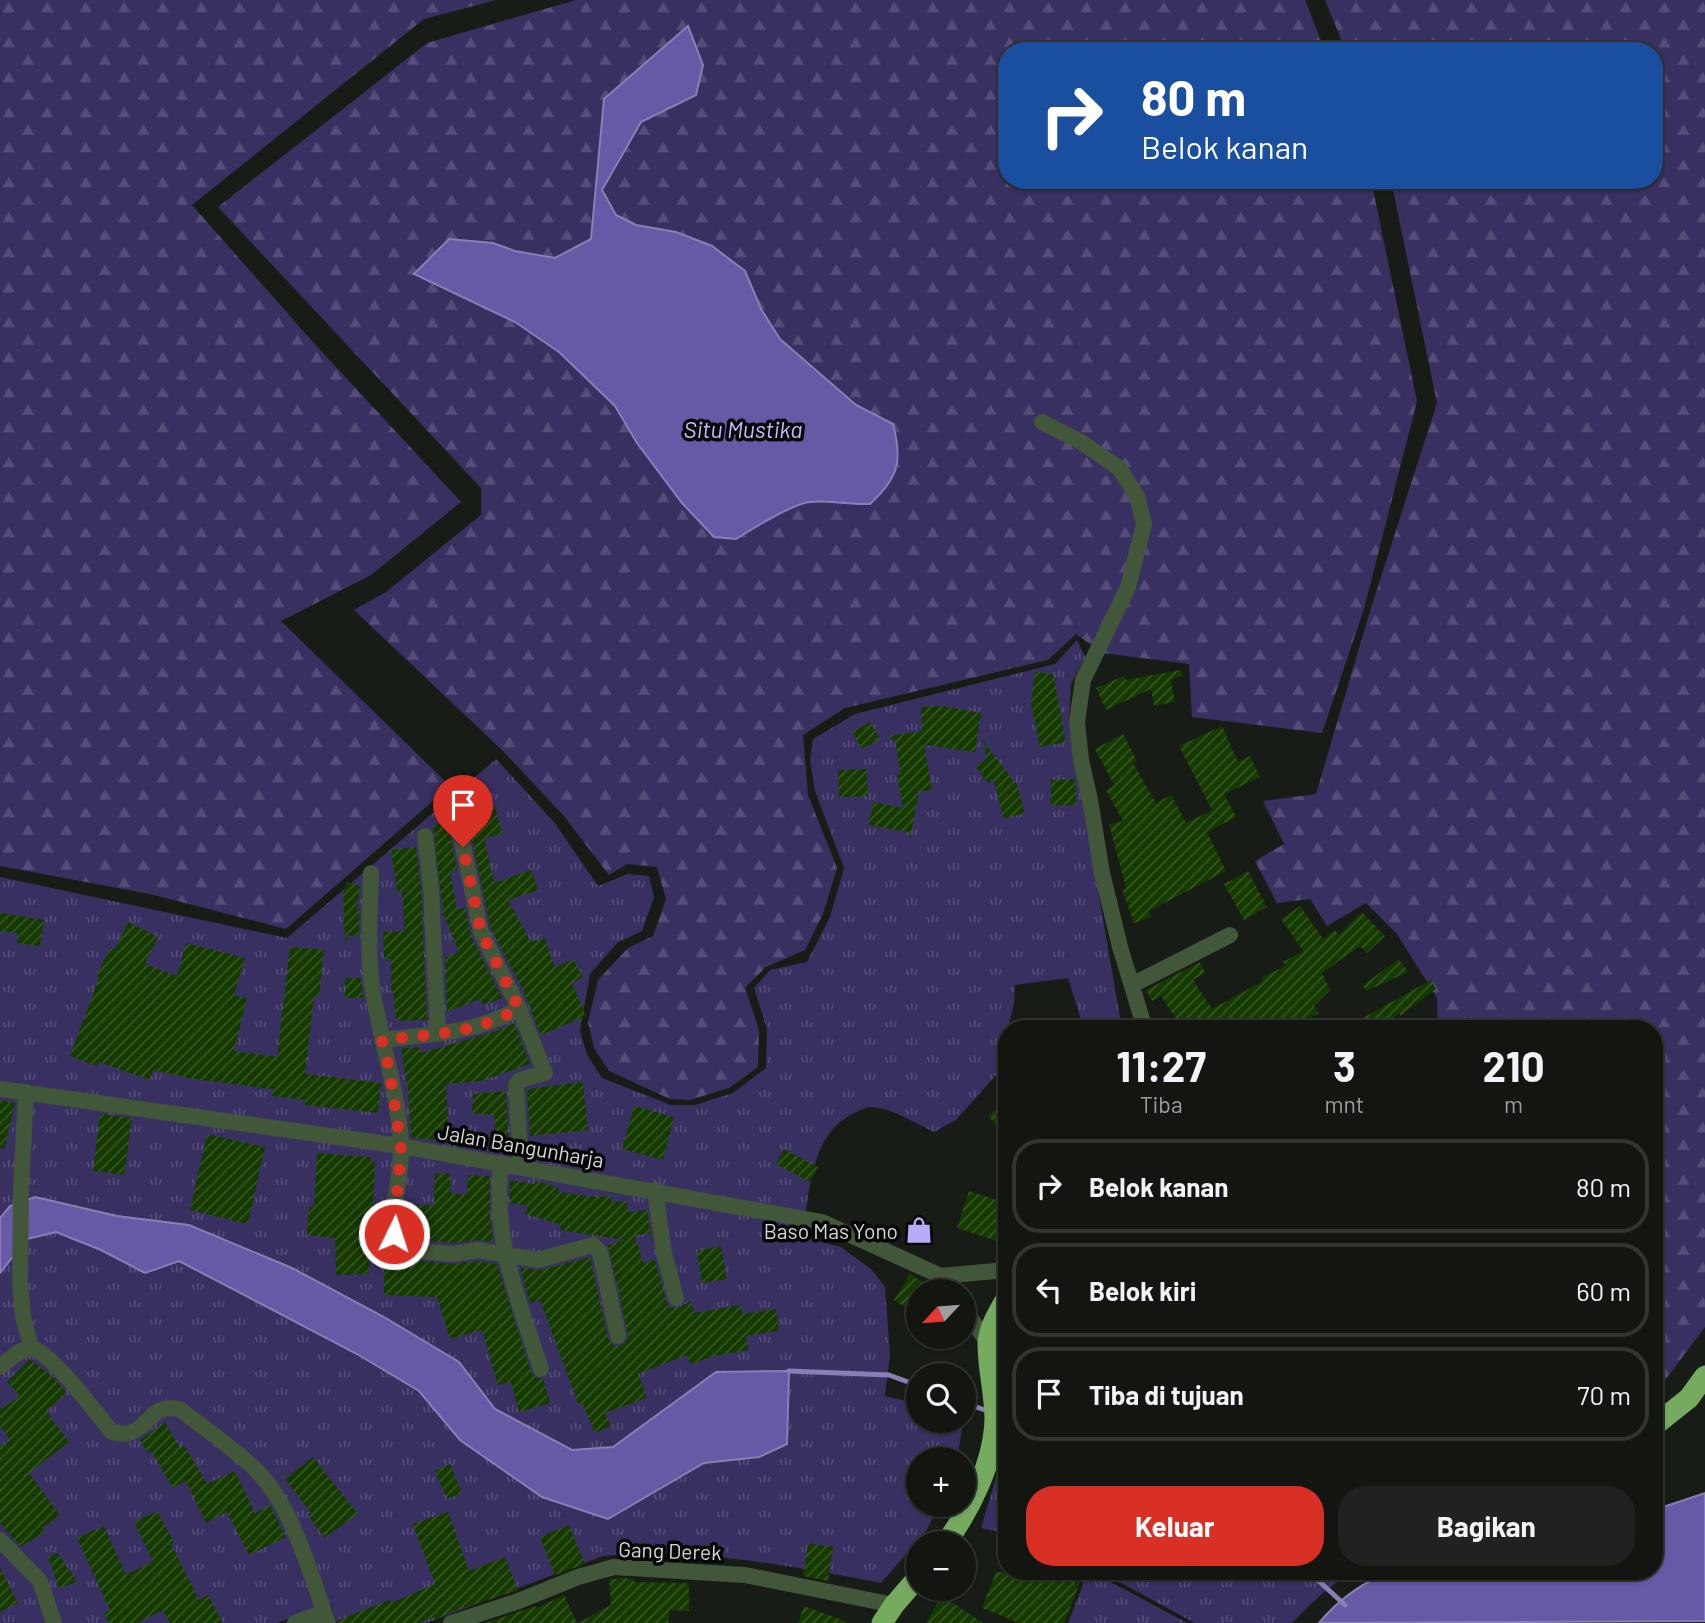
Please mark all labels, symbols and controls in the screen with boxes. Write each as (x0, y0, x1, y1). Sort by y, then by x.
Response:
text: 80 m (1141, 67, 1246, 126)
icon: right (1026, 70, 1117, 161)
text: Belok kanan (1141, 127, 1308, 165)
water label: Situ Mustika (684, 415, 802, 443)
pin (433, 775, 493, 847)
icon: arrive (444, 786, 482, 824)
text: 11:27 (1116, 1040, 1206, 1090)
text: 3 (1333, 1040, 1356, 1090)
text: 210 (1483, 1040, 1545, 1090)
text: Tiba (1140, 1090, 1183, 1118)
text: mnt (1324, 1090, 1364, 1118)
text: m (1504, 1090, 1523, 1118)
street label: Jalan Bangunharja (436, 1118, 606, 1172)
icon: right (1030, 1167, 1068, 1205)
text: Belok kanan (1089, 1171, 1228, 1202)
text: 80 m (1576, 1171, 1631, 1202)
position arrow (357, 1197, 431, 1271)
shop icon: Baso Mas Yono (904, 1215, 934, 1245)
place label: Baso Mas Yono (764, 1218, 898, 1243)
icon: left (1030, 1271, 1068, 1309)
text: Belok kiri (1089, 1275, 1196, 1306)
text: 60 m (1576, 1275, 1631, 1306)
north arrow (906, 1279, 976, 1349)
map controls (906, 1279, 976, 1601)
button: search (906, 1363, 976, 1433)
icon: arrive (1030, 1375, 1068, 1413)
text: Tiba di tujuan (1089, 1379, 1244, 1410)
text: 70 m (1577, 1379, 1631, 1410)
button: + (906, 1447, 976, 1517)
button: Keluar (1026, 1486, 1324, 1566)
button: Bagikan (1338, 1486, 1635, 1566)
button: − (906, 1531, 976, 1601)
street label: Gang Derek (618, 1536, 722, 1564)

